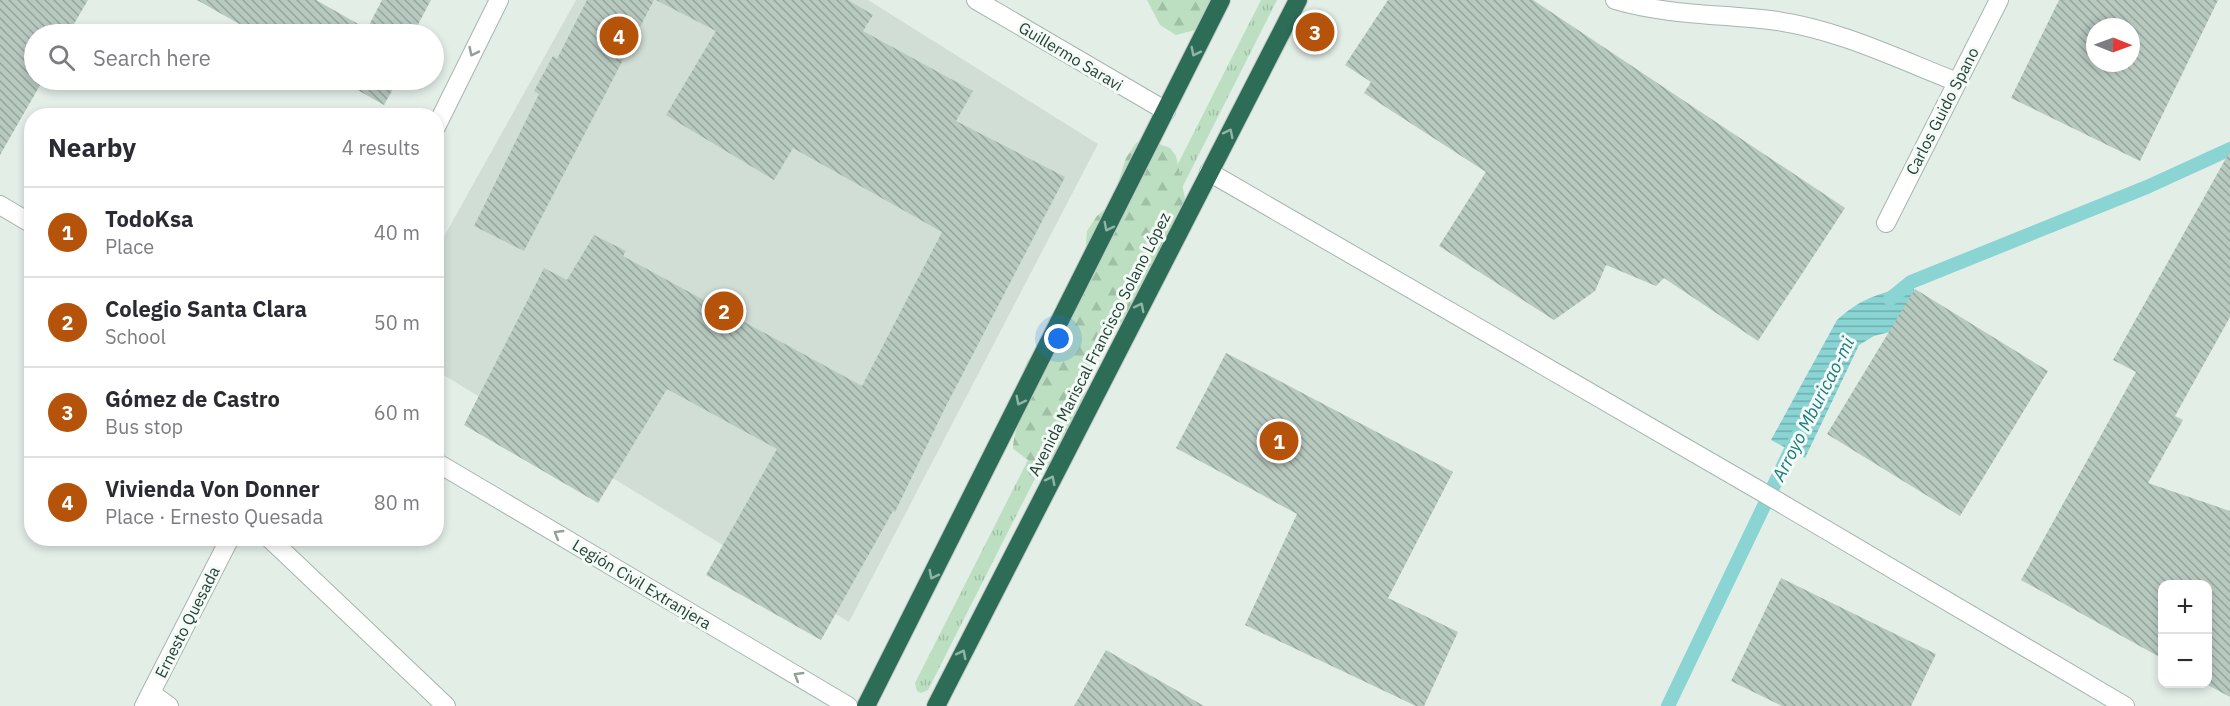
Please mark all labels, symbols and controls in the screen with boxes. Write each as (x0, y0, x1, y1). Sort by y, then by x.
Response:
pin: 3 (1296, 9, 1334, 54)
pin: 4 (600, 14, 638, 58)
street label: Guillermo Saravi (1015, 17, 1127, 95)
north arrow (2086, 18, 2140, 72)
search box (24, 24, 444, 90)
icon: search (45, 41, 78, 74)
text: Search here (93, 43, 211, 72)
street label: Carlos Guido Spano (1901, 44, 1983, 178)
one-way arrow (469, 46, 480, 57)
one-way arrow (1190, 46, 1202, 57)
one-way arrow (1222, 129, 1233, 140)
text: Nearby (48, 130, 136, 164)
text: 4 results (342, 134, 420, 161)
text: TodoKsa (105, 204, 194, 233)
street label: Avenida Mariscal Francisco Solano López (1024, 209, 1174, 479)
text: 1 (62, 219, 74, 246)
text: 40 m (374, 219, 420, 246)
one-way arrow (1104, 220, 1115, 231)
text: Place (105, 233, 154, 260)
pin: 2 (704, 288, 744, 334)
text: Colegio Santa Clara (105, 294, 307, 323)
one-way arrow (1133, 303, 1144, 313)
text: 2 (62, 309, 74, 336)
text: 50 m (374, 309, 420, 336)
text: School (105, 323, 166, 350)
your location (1044, 324, 1073, 353)
water label: Arroyo Mburicao-mi (1766, 333, 1859, 486)
text: Gómez de Castro (105, 384, 280, 413)
one-way arrow (1016, 395, 1028, 406)
text: 3 (62, 399, 74, 426)
text: 60 m (374, 399, 420, 426)
text: Bus stop (105, 413, 183, 440)
pin: 1 (1260, 418, 1298, 464)
text: Vivienda Von Donner (105, 474, 320, 503)
one-way arrow (1044, 476, 1055, 487)
text: 4 (62, 489, 74, 516)
text: 80 m (374, 489, 420, 516)
text: Place · Ernesto Quesada (105, 503, 323, 530)
one-way arrow (554, 529, 564, 541)
street label: Legión Civil Extranjera (569, 535, 715, 634)
street label: Ernesto Quesada (150, 563, 224, 681)
one-way arrow (928, 569, 940, 580)
map controls (2158, 580, 2212, 688)
button: + (2158, 580, 2212, 634)
button: − (2158, 634, 2212, 688)
one-way arrow (955, 650, 966, 660)
one-way arrow (794, 672, 804, 683)

